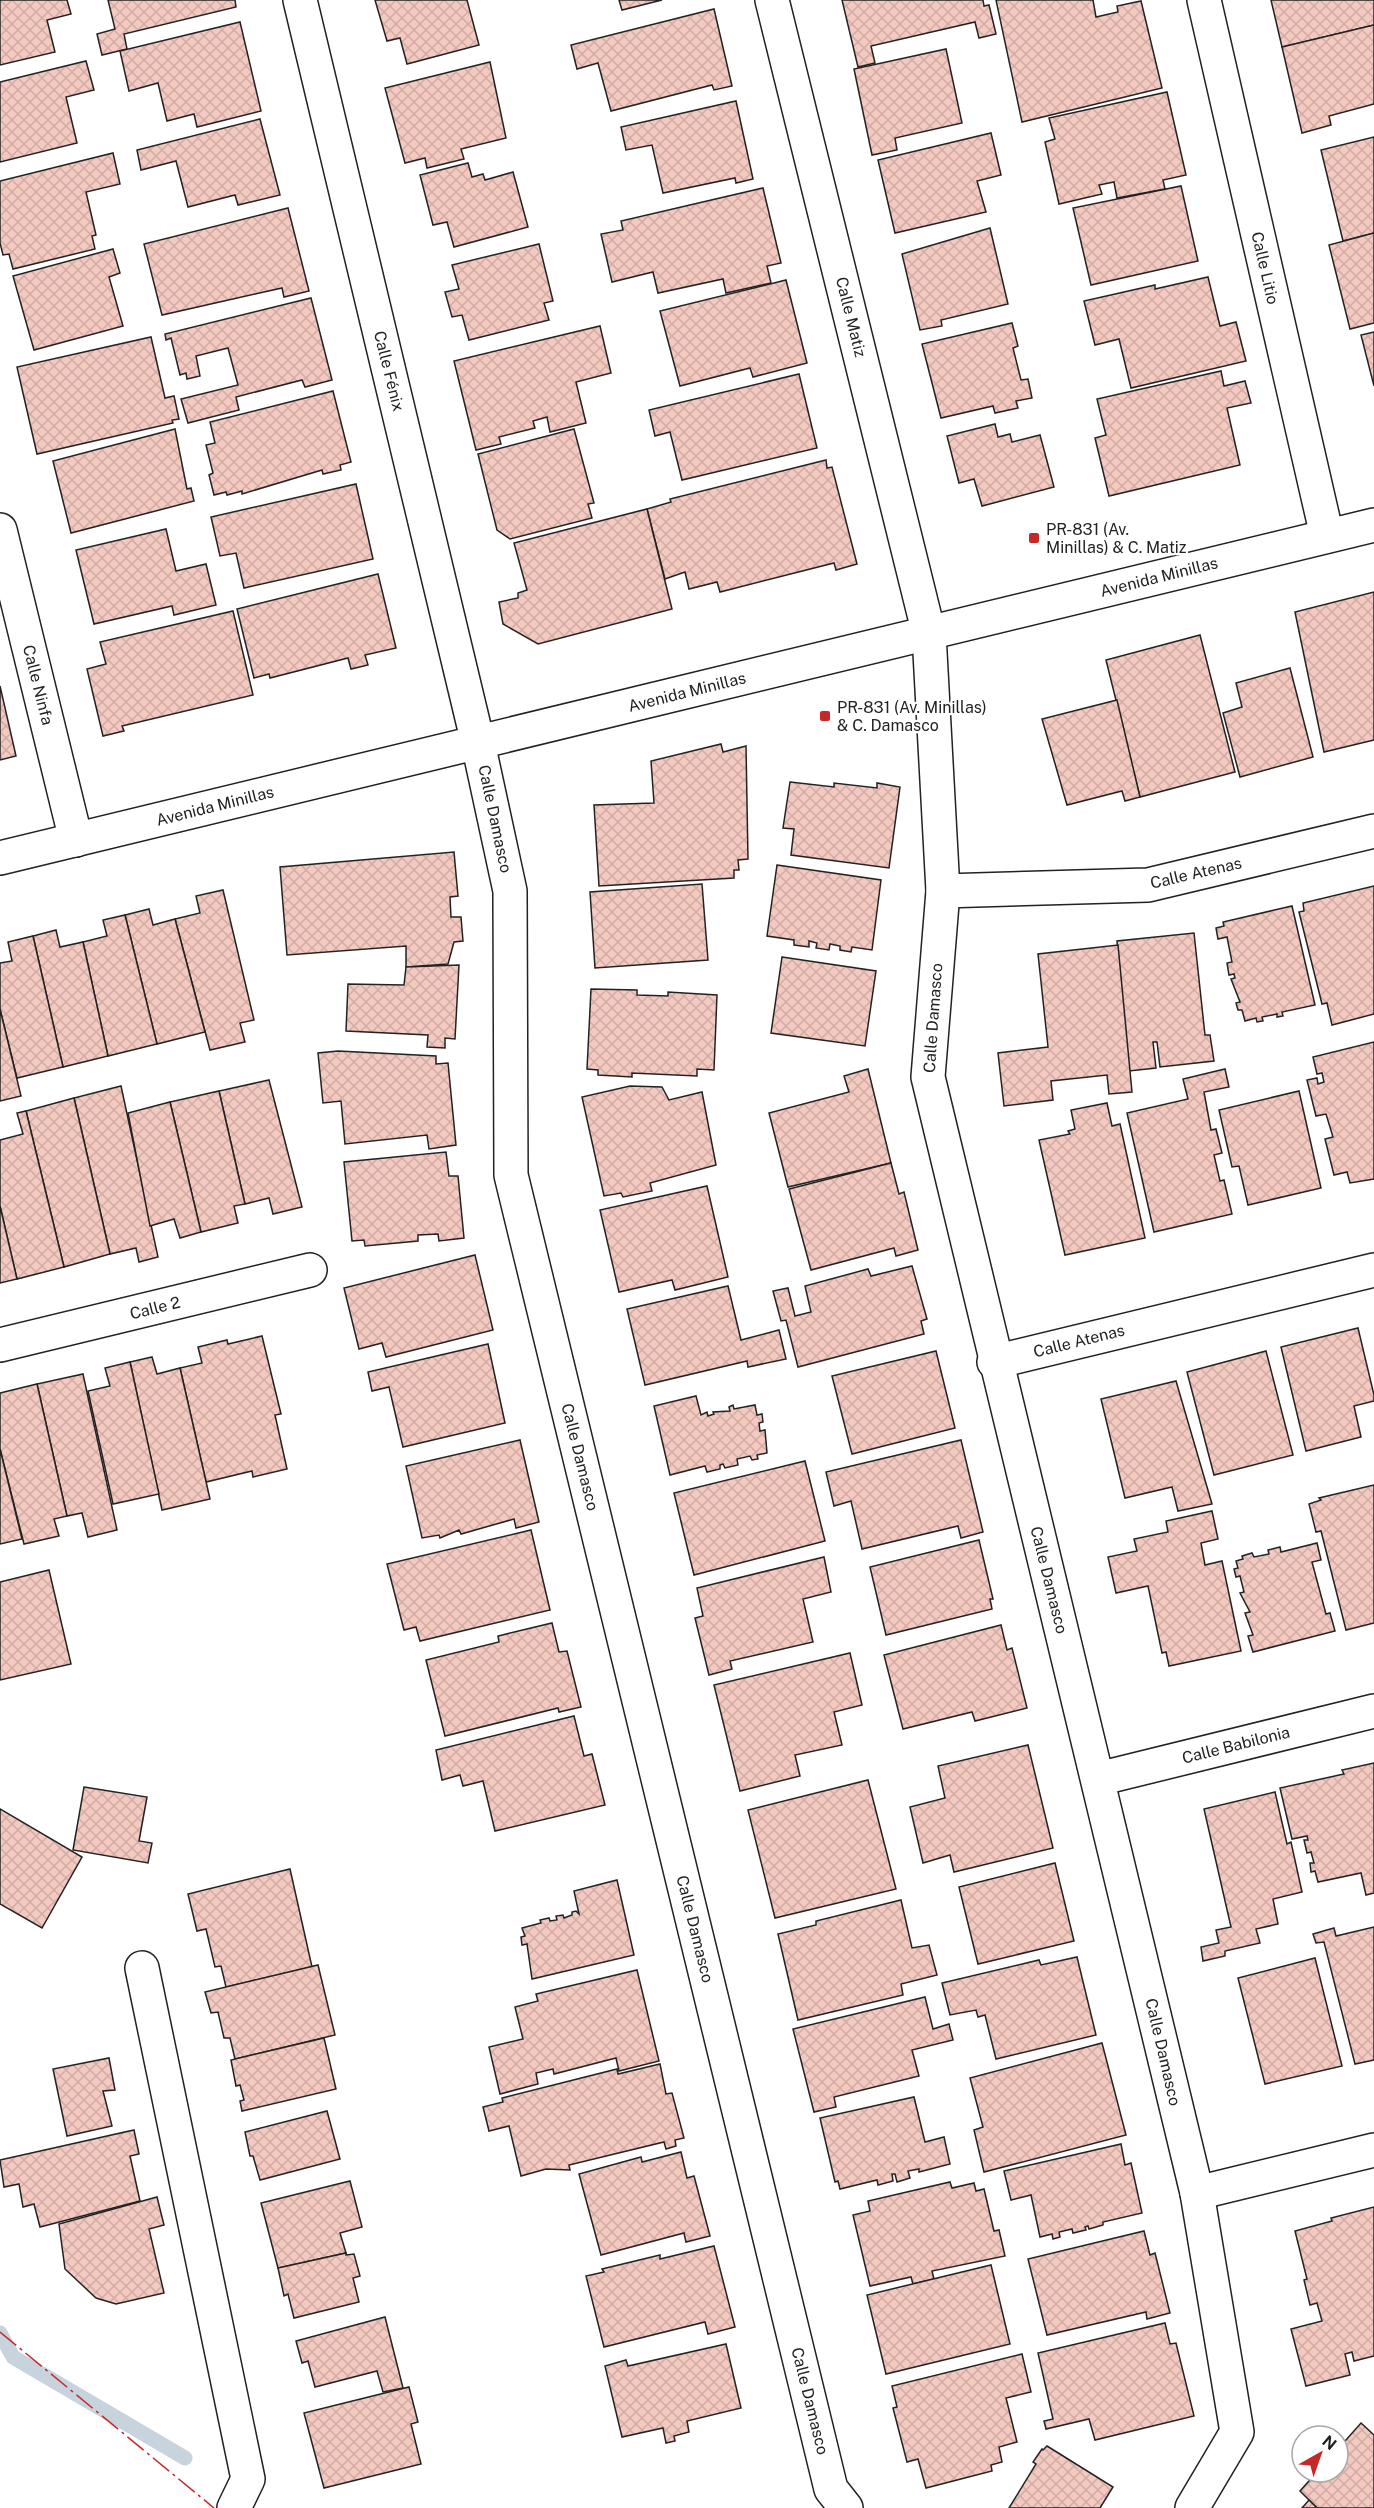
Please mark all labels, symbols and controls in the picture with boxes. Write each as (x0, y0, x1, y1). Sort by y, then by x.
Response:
street label: Calle Litio (1247, 230, 1283, 306)
street label: Calle Matiz (832, 275, 870, 359)
street label: Calle Fénix (370, 329, 408, 413)
place label: PR-831 (Av. Minillas) & C. Matiz (1046, 520, 1187, 557)
marker: PR-831 (Av. Minillas) & C. Matiz (1027, 531, 1041, 545)
street label: Avenida Minillas (1098, 553, 1220, 601)
street label: Calle Ninfa (19, 643, 57, 727)
street label: Avenida Minillas (626, 668, 748, 716)
place label: PR-831 (Av. Minillas) & C. Damasco (837, 698, 987, 735)
marker: PR-831 (Av. Minillas) & C. Damasco (818, 709, 832, 723)
street label: Calle Damasco (474, 763, 516, 875)
street label: Avenida Minillas (154, 782, 276, 830)
street label: Calle Atenas (1148, 853, 1244, 893)
street label: Calle Damasco (920, 962, 946, 1074)
street label: Calle 2 (128, 1293, 182, 1323)
street label: Calle Atenas (1031, 1320, 1127, 1362)
street label: Calle Damasco (557, 1401, 603, 1513)
street label: Calle Damasco (1026, 1524, 1072, 1636)
street label: Calle Babilonia (1180, 1722, 1292, 1768)
street label: Calle Damasco (672, 1873, 718, 1985)
street label: Calle Damasco (1141, 1996, 1185, 2108)
street label: Calle Damasco (787, 2345, 833, 2457)
north arrow (1290, 2424, 1350, 2484)
text: N (1318, 2432, 1340, 2454)

